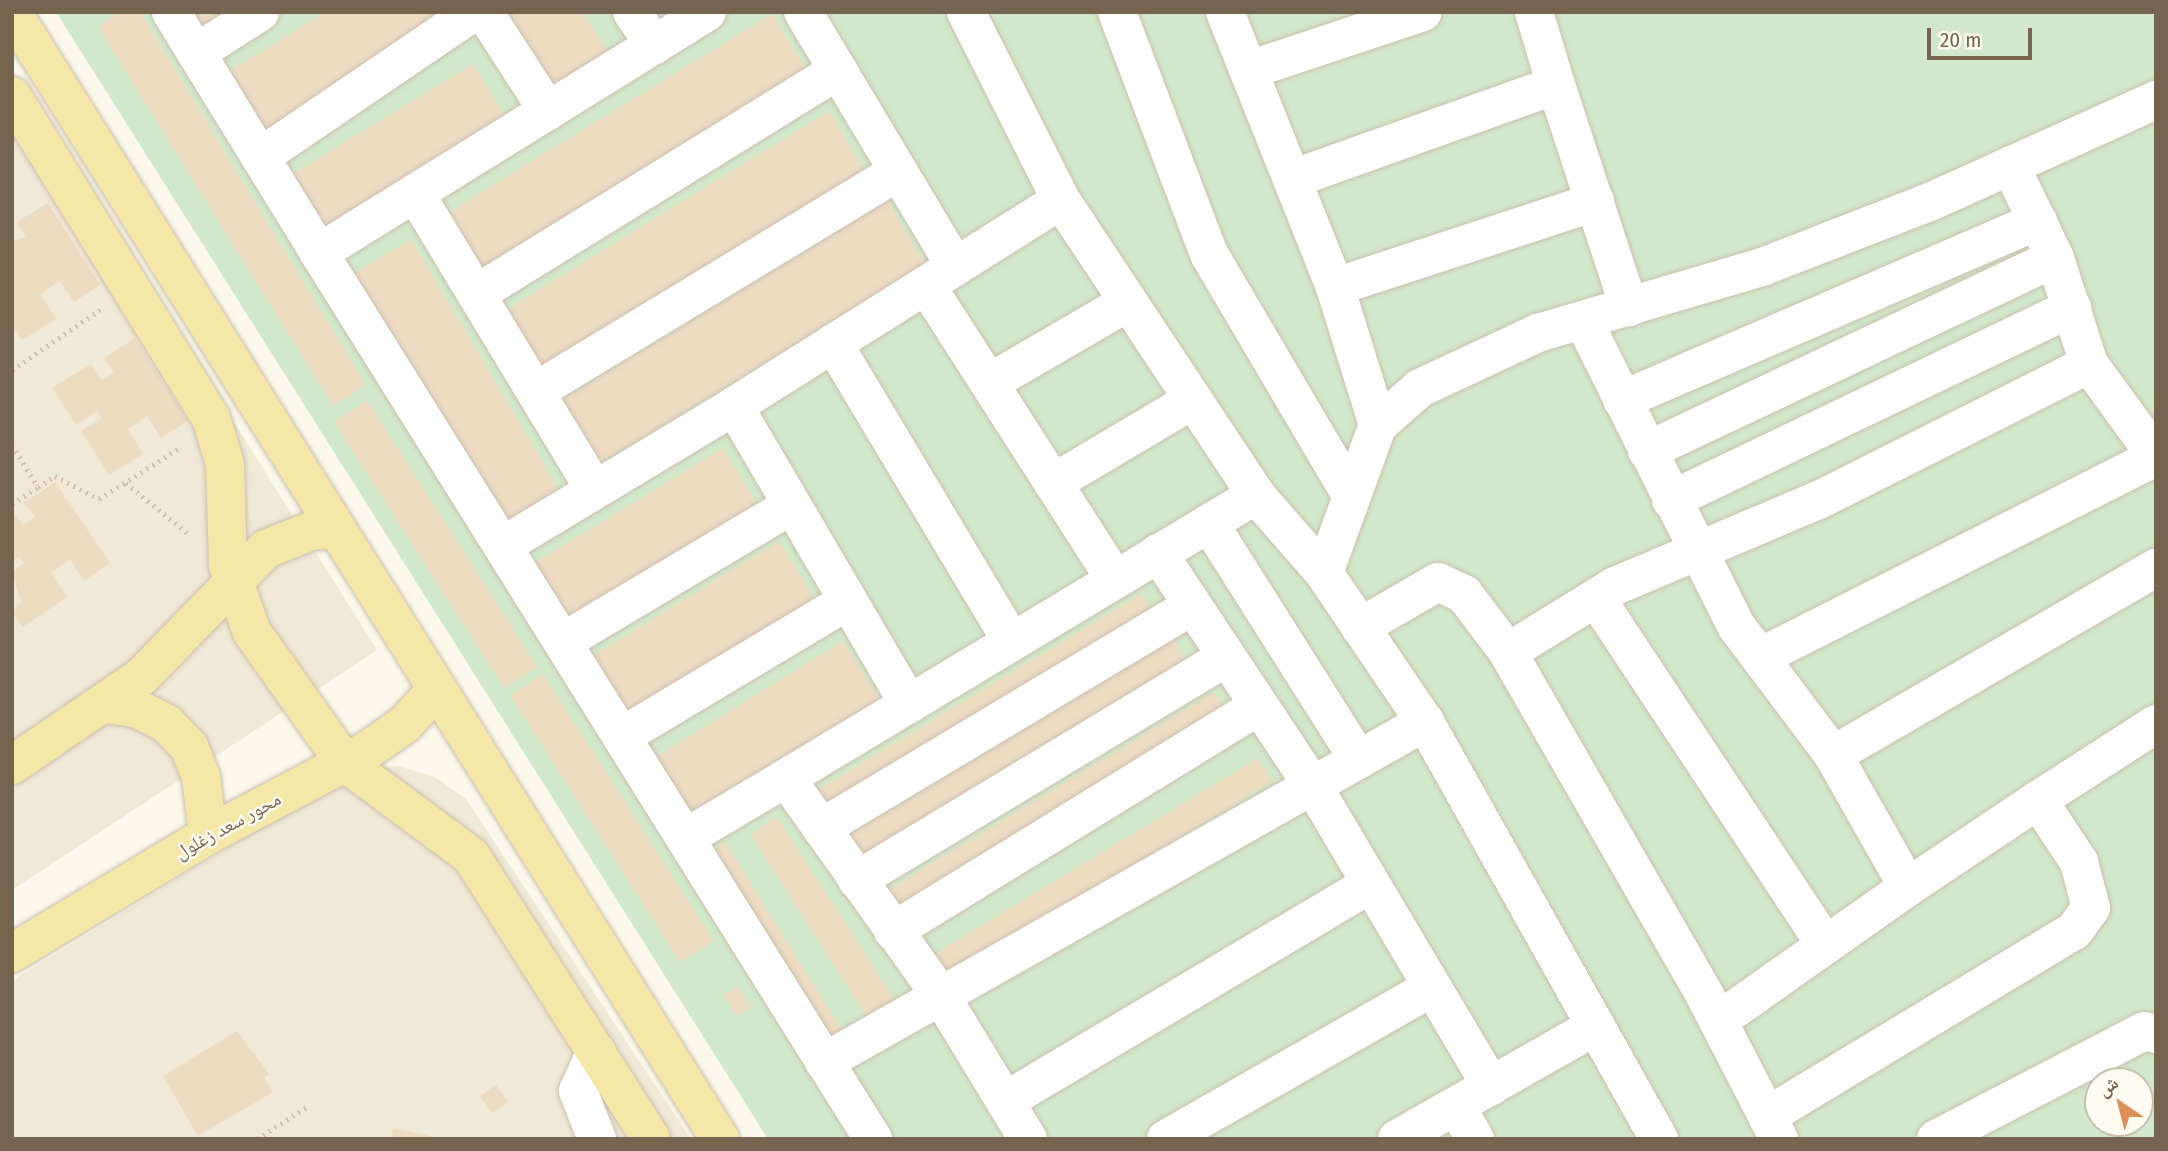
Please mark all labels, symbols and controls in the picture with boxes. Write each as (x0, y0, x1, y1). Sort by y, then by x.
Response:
scale bar (1930, 14, 2035, 58)
text: 20 m (1940, 27, 1981, 53)
street label: محور سعد زغلول (171, 788, 285, 864)
north arrow (2084, 1067, 2154, 1137)
text: ش (2093, 1071, 2123, 1101)

